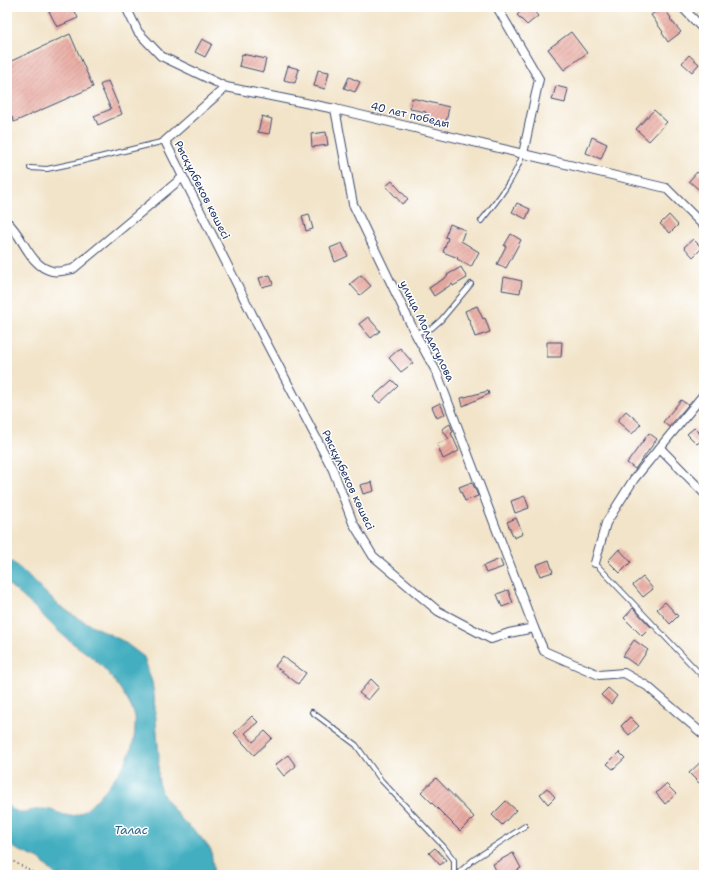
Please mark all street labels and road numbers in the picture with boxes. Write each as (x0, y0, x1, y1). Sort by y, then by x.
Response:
street label: 40 лет победы (369, 99, 451, 131)
street label: Рысқұлбеков көшесі (171, 138, 233, 242)
street label: улица Молдагулова (396, 278, 458, 384)
street label: Рысқұлбеков көшесі (318, 428, 378, 532)

